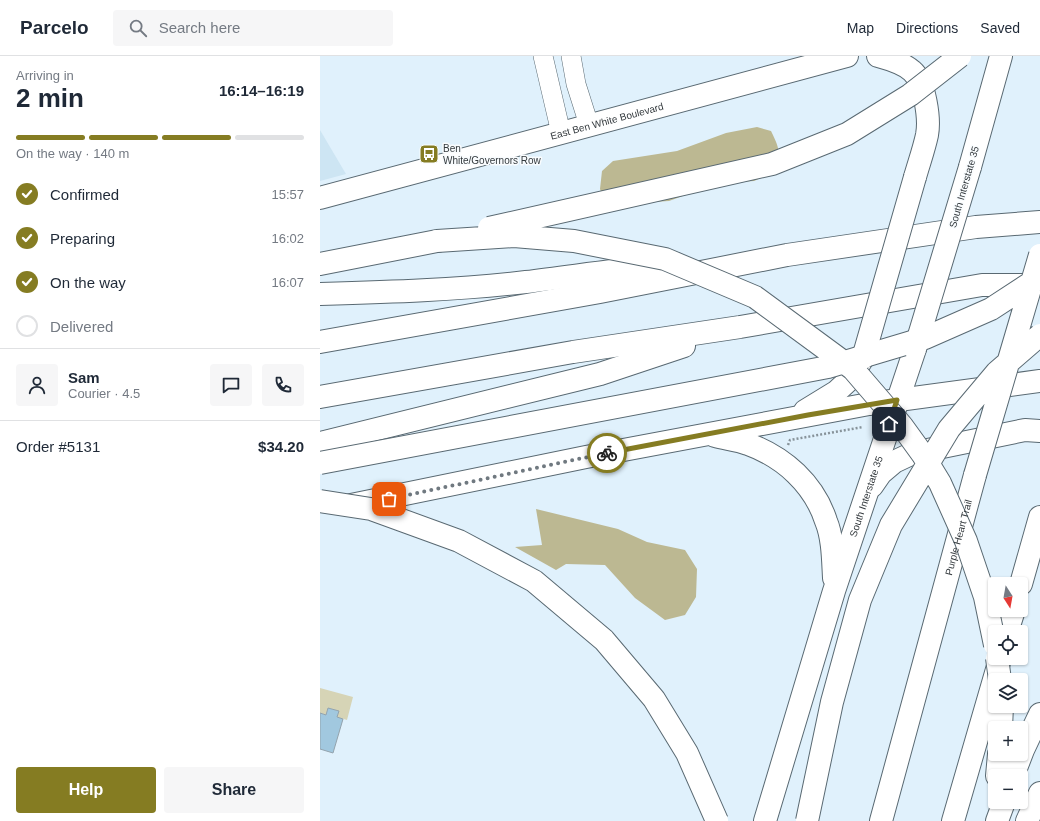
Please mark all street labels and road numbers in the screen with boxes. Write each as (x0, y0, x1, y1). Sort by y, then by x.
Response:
street label: East Ben White Boulevard (549, 100, 665, 141)
street label: South Interstate 35 (947, 144, 981, 229)
street label: South Interstate 35 (847, 454, 884, 538)
street label: Purple Heart Trail (943, 498, 974, 576)

